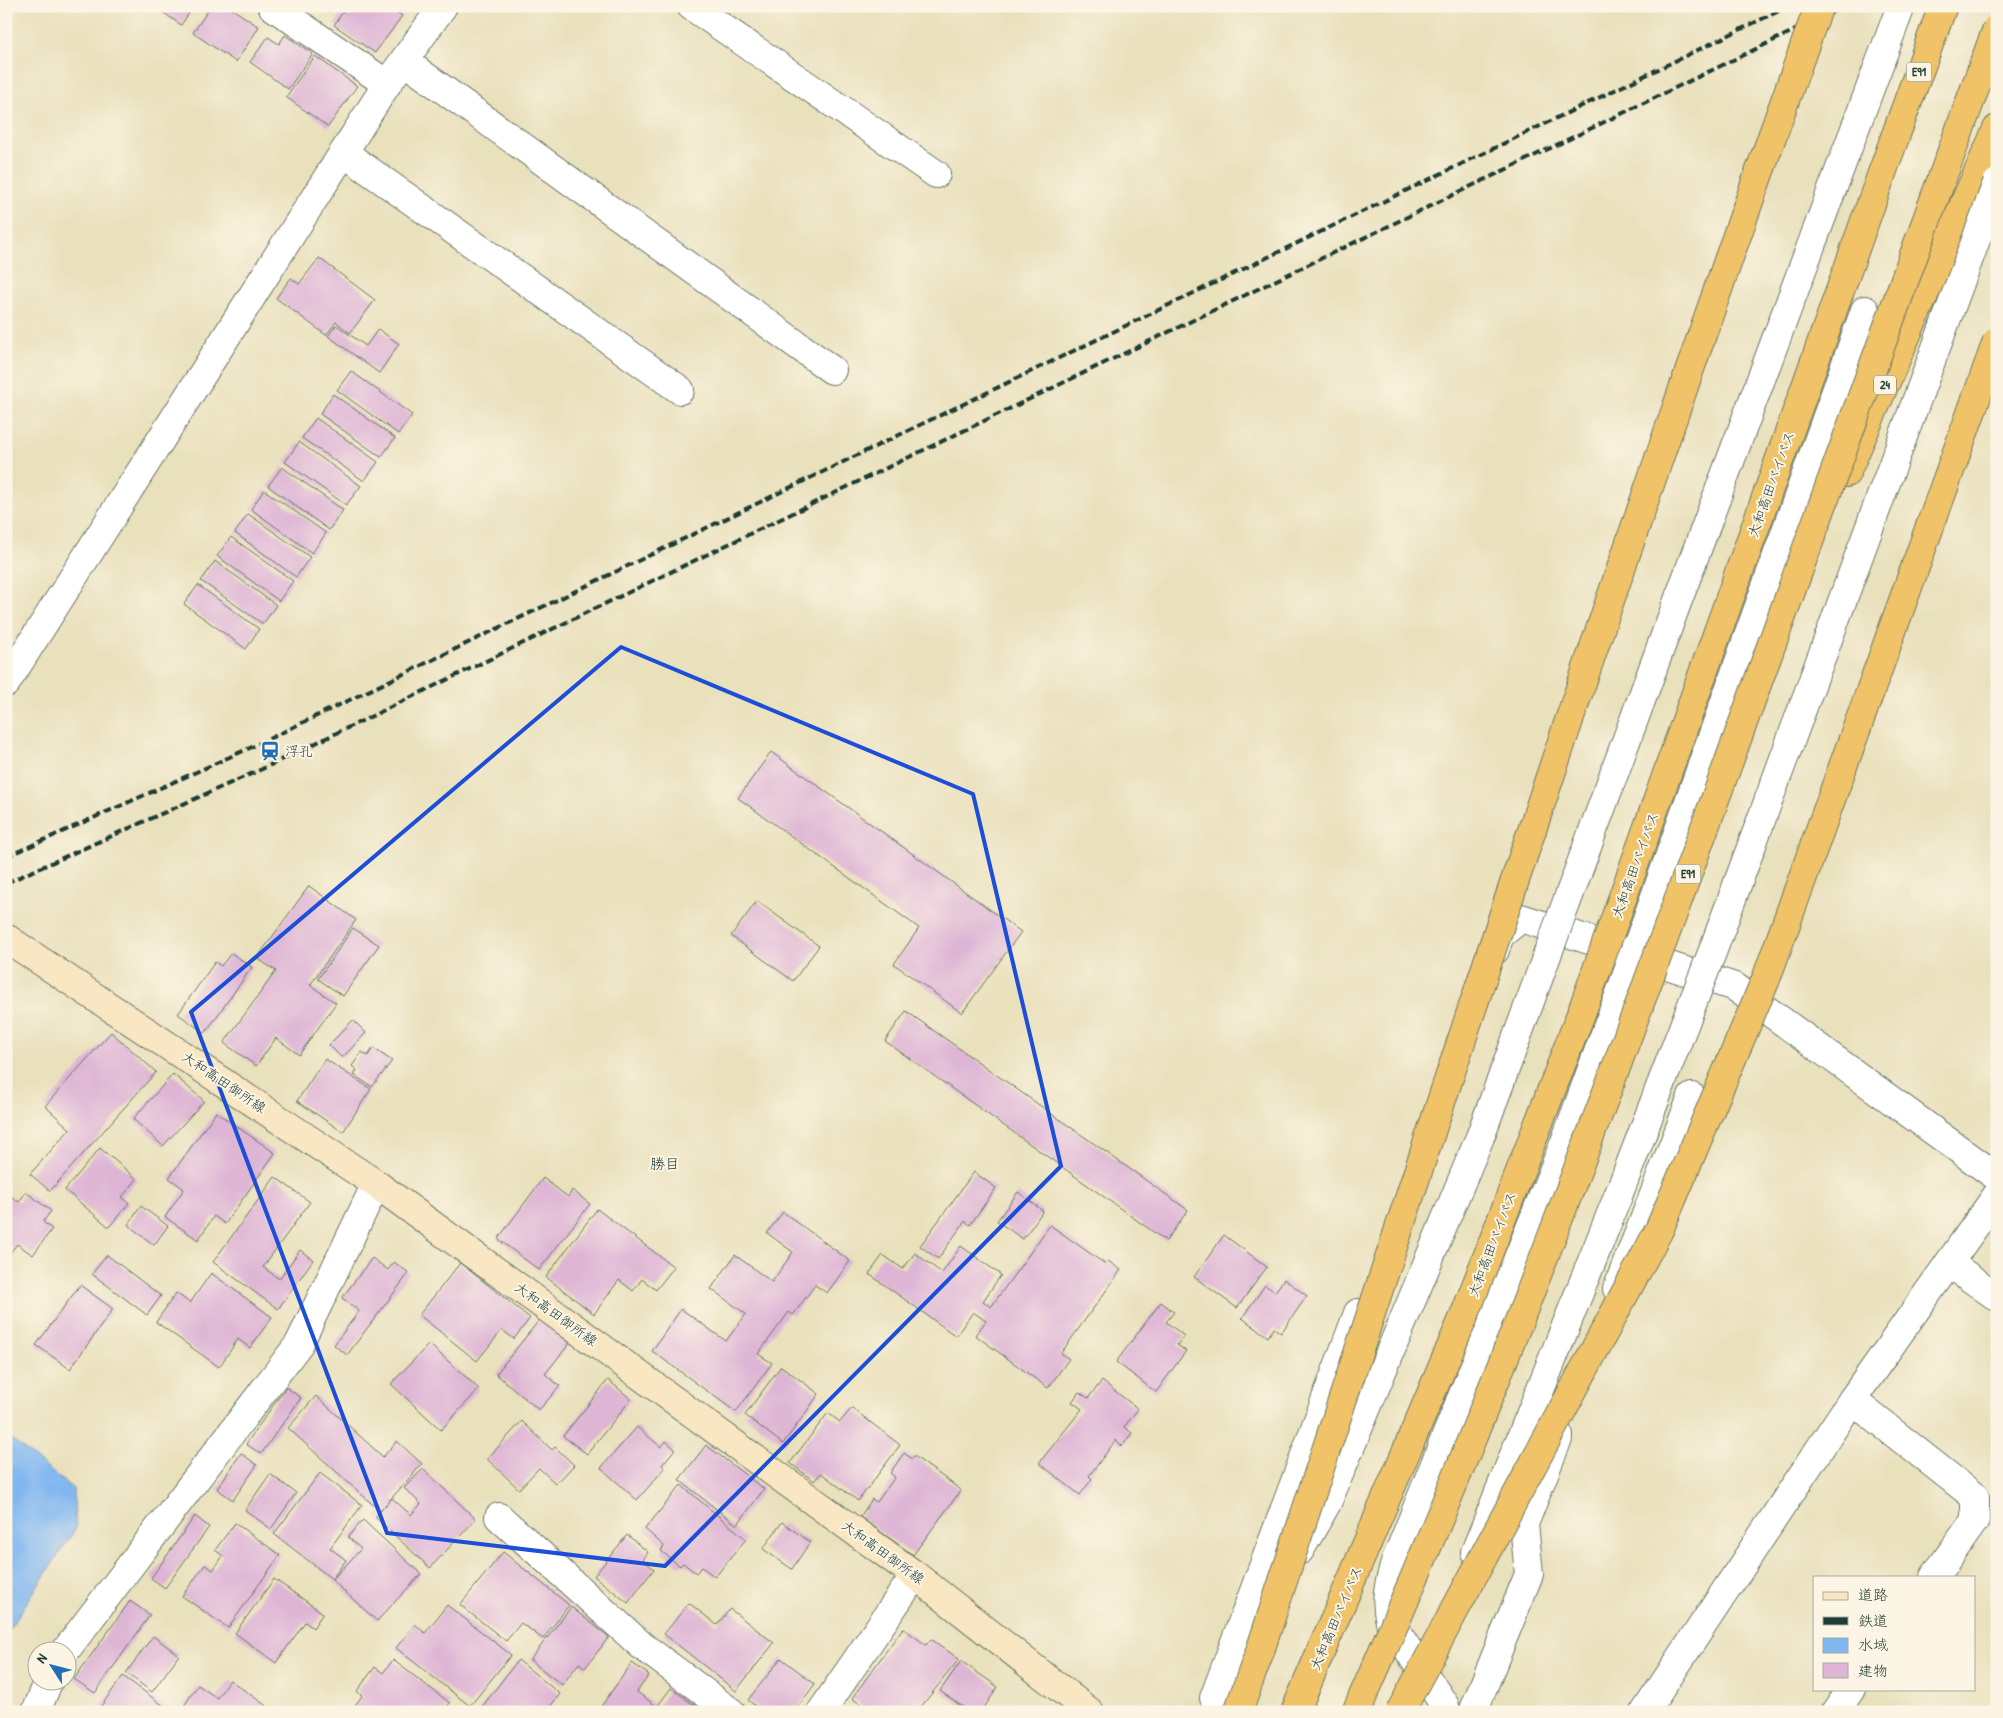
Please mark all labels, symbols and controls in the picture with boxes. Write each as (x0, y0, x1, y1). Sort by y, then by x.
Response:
road number: E91 (1906, 62, 1932, 82)
road number: 24 (1874, 376, 1896, 394)
street label: 大和高田バイパス (1742, 428, 1799, 540)
station icon: 浮孔 (259, 740, 281, 762)
place label: 浮孔 (285, 741, 313, 760)
street label: 大和高田バイパス (1606, 809, 1663, 921)
road number: E91 (1676, 864, 1700, 884)
street label: 大和高田御所線 (178, 1046, 270, 1117)
district label: 勝目 (650, 1153, 680, 1174)
street label: 大和高田バイパス (1463, 1188, 1520, 1299)
street label: 大和高田御所線 (511, 1277, 602, 1350)
street label: 大和高田御所線 (838, 1515, 929, 1588)
street label: 大和高田バイパス (1305, 1563, 1366, 1673)
legend (1813, 1576, 1976, 1690)
text: 道路 (1858, 1584, 1888, 1605)
text: 鉄道 (1858, 1610, 1888, 1631)
text: 水域 (1858, 1634, 1888, 1655)
north arrow (28, 1640, 78, 1690)
text: N (31, 1649, 51, 1667)
text: 建物 (1858, 1660, 1888, 1681)

